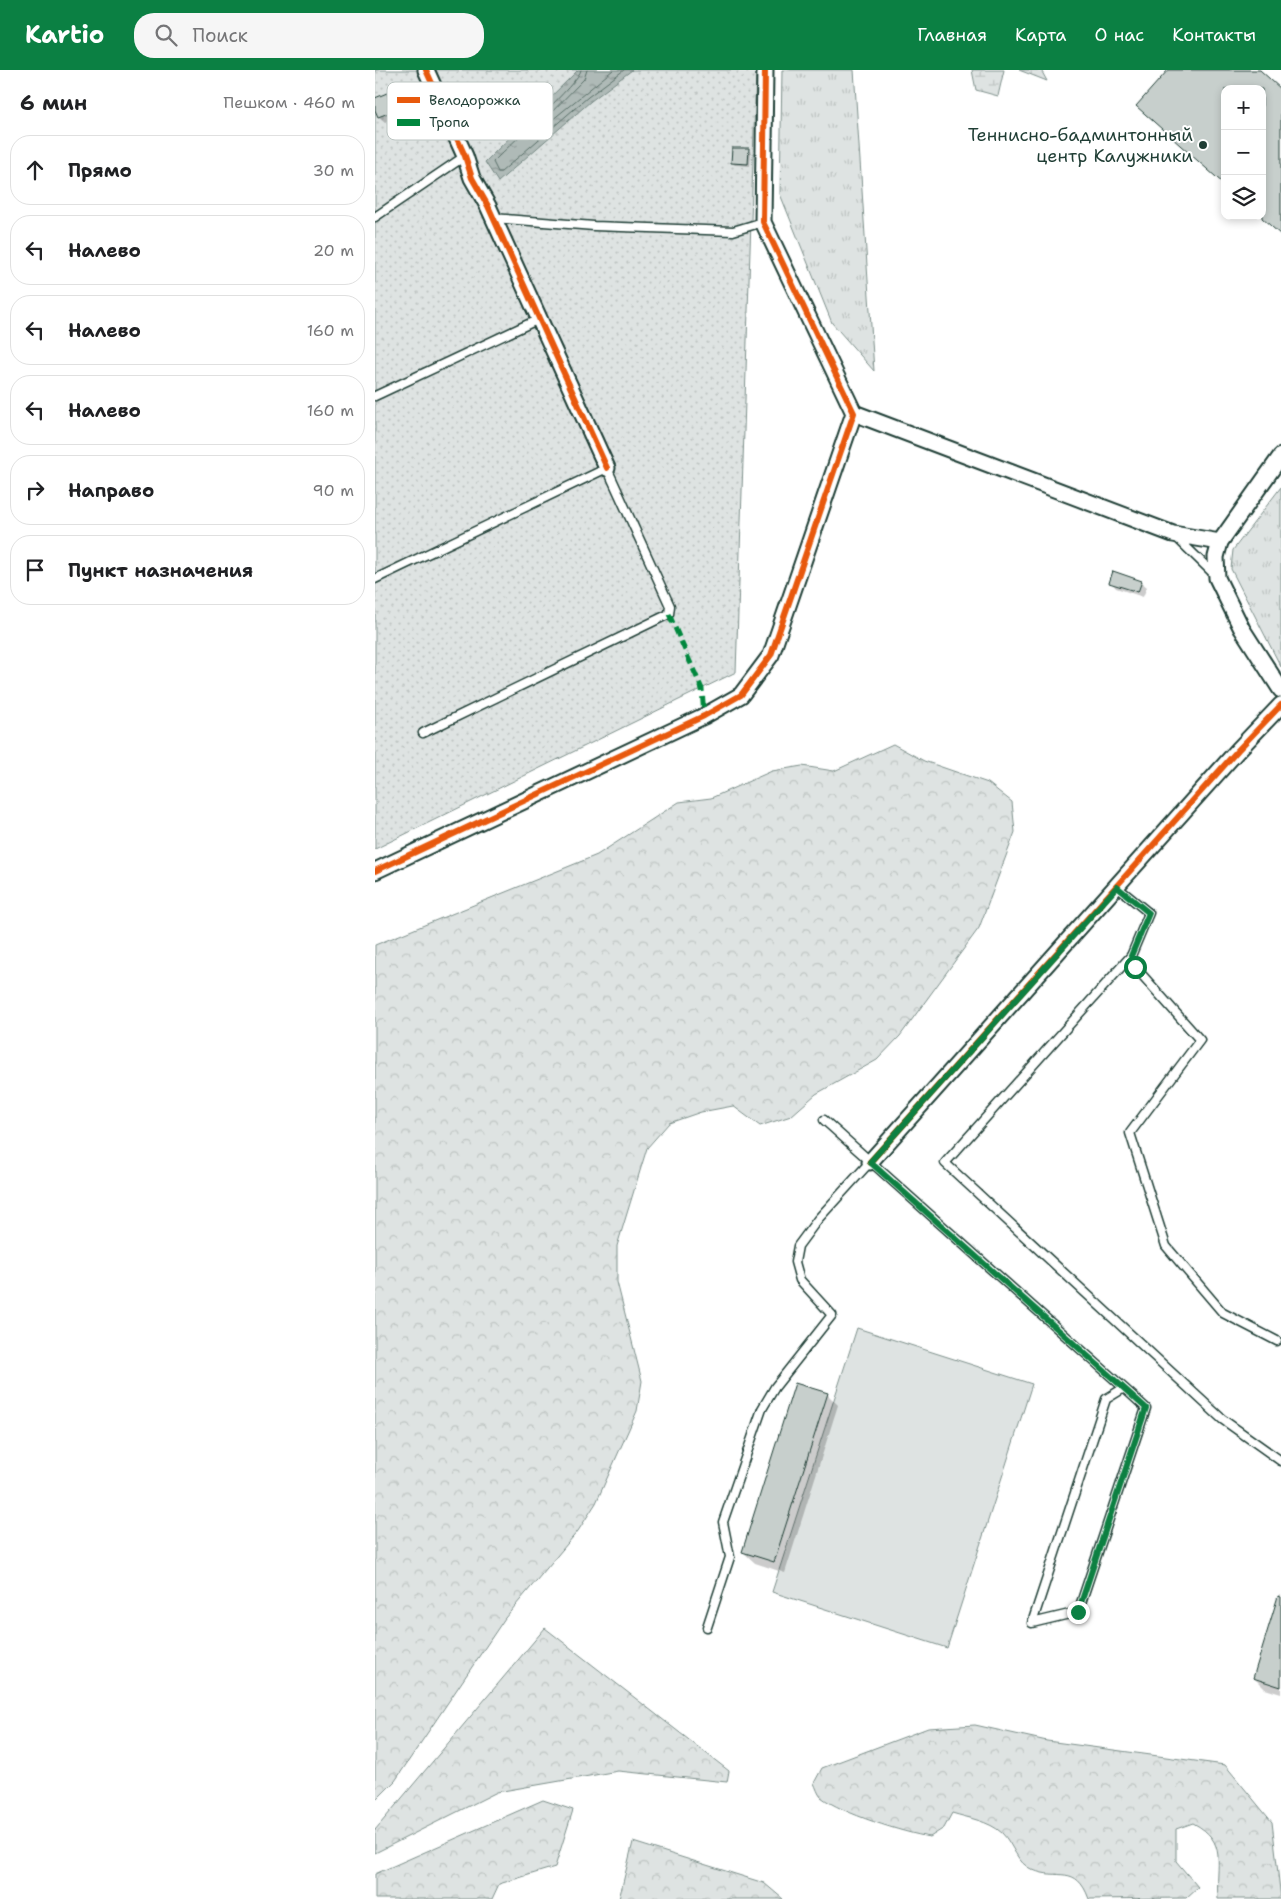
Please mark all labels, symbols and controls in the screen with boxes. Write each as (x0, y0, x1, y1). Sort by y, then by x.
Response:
search box (134, 13, 484, 58)
text: Kartio (25, 19, 104, 51)
icon: search (152, 21, 180, 49)
text: Поиск (192, 23, 248, 48)
text: Главная (917, 23, 987, 47)
text: Карта (1015, 23, 1067, 47)
text: О нас (1095, 23, 1144, 47)
text: Контакты (1172, 23, 1256, 47)
legend (387, 82, 553, 140)
map controls (1221, 85, 1266, 220)
button: + (1221, 85, 1266, 130)
text: 6 мин (20, 89, 87, 117)
text: Велодорожка (429, 91, 521, 109)
text: Пешком · 460 m (224, 92, 355, 113)
text: Тропа (429, 113, 470, 131)
place label: Теннисно-бадминтонный центр Калужники (968, 123, 1193, 168)
button: − (1221, 130, 1266, 175)
marker: Теннисно-бадминтонный центр Калужники (1197, 139, 1209, 151)
icon: ahead (21, 156, 49, 184)
text: Прямо (68, 158, 132, 183)
text: 30 m (313, 160, 354, 181)
button: layers (1221, 175, 1266, 220)
icon: left (21, 236, 49, 264)
text: Налево (68, 238, 141, 263)
text: 20 m (313, 240, 354, 261)
icon: left (21, 316, 49, 344)
text: Налево (68, 318, 141, 343)
text: 160 m (307, 320, 354, 341)
icon: left (21, 396, 49, 424)
text: Налево (68, 398, 141, 423)
text: 160 m (307, 400, 354, 421)
icon: right (21, 476, 49, 504)
text: Направо (68, 478, 154, 503)
text: 90 m (313, 480, 354, 501)
icon: arrive (21, 556, 49, 584)
text: Пункт назначения (68, 558, 253, 583)
route start (1124, 956, 1147, 979)
route end (1067, 1601, 1090, 1624)

